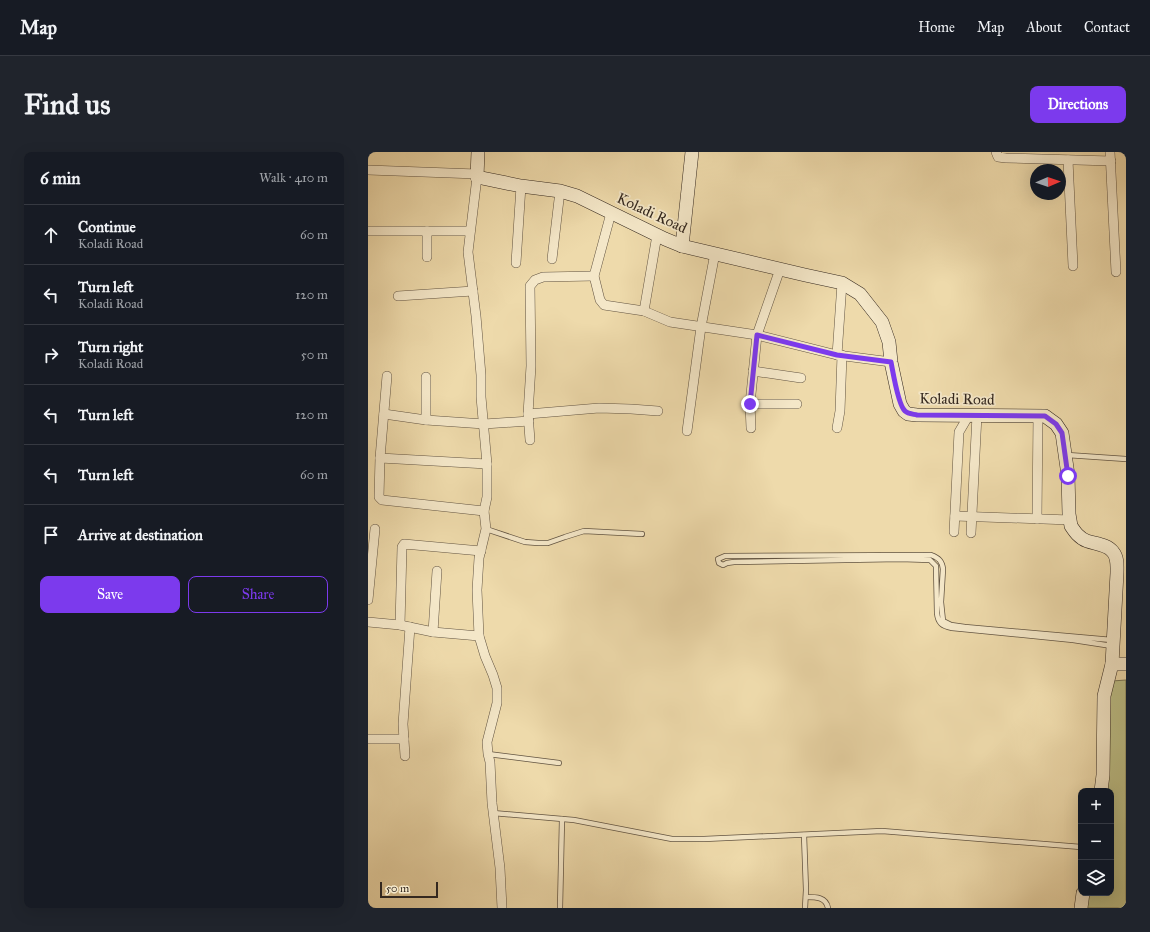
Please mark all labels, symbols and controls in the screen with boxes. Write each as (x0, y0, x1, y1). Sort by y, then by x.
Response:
text: Map (20, 16, 57, 39)
text: Home (918, 19, 955, 36)
text: Map (977, 19, 1004, 36)
text: About (1026, 19, 1062, 36)
text: Contact (1084, 19, 1130, 36)
button: Directions (1030, 86, 1126, 123)
text: Find us (24, 87, 110, 122)
north arrow (1030, 164, 1066, 200)
text: 6 min (40, 168, 81, 189)
text: Walk · 410 m (259, 170, 328, 186)
street label: Koladi Road (614, 189, 690, 237)
text: Continue (78, 218, 136, 236)
icon: ahead (40, 224, 62, 246)
text: 60 m (300, 227, 328, 243)
text: Koladi Road (78, 236, 143, 252)
text: Turn left (78, 278, 134, 296)
icon: left (40, 284, 62, 306)
text: 120 m (295, 287, 328, 303)
text: Koladi Road (78, 296, 143, 312)
text: Turn right (78, 338, 143, 356)
icon: right (40, 344, 62, 366)
text: 50 m (301, 347, 328, 363)
text: Koladi Road (78, 356, 143, 372)
street label: Koladi Road (919, 389, 995, 409)
route end (741, 395, 759, 413)
icon: left (40, 404, 62, 426)
text: Turn left (78, 406, 134, 424)
text: 120 m (295, 407, 328, 423)
icon: left (40, 464, 62, 486)
text: Turn left (78, 466, 134, 484)
text: 60 m (300, 467, 328, 483)
route start (1059, 467, 1077, 485)
icon: arrive (40, 524, 62, 546)
text: Arrive at destination (78, 526, 203, 544)
button: Save (40, 576, 180, 613)
button: Share (188, 576, 328, 613)
map controls (1078, 788, 1114, 896)
button: + (1078, 788, 1114, 824)
button: − (1078, 824, 1114, 860)
button: layers (1078, 860, 1114, 896)
scale bar (380, 880, 438, 899)
text: 50 m (386, 882, 409, 895)

